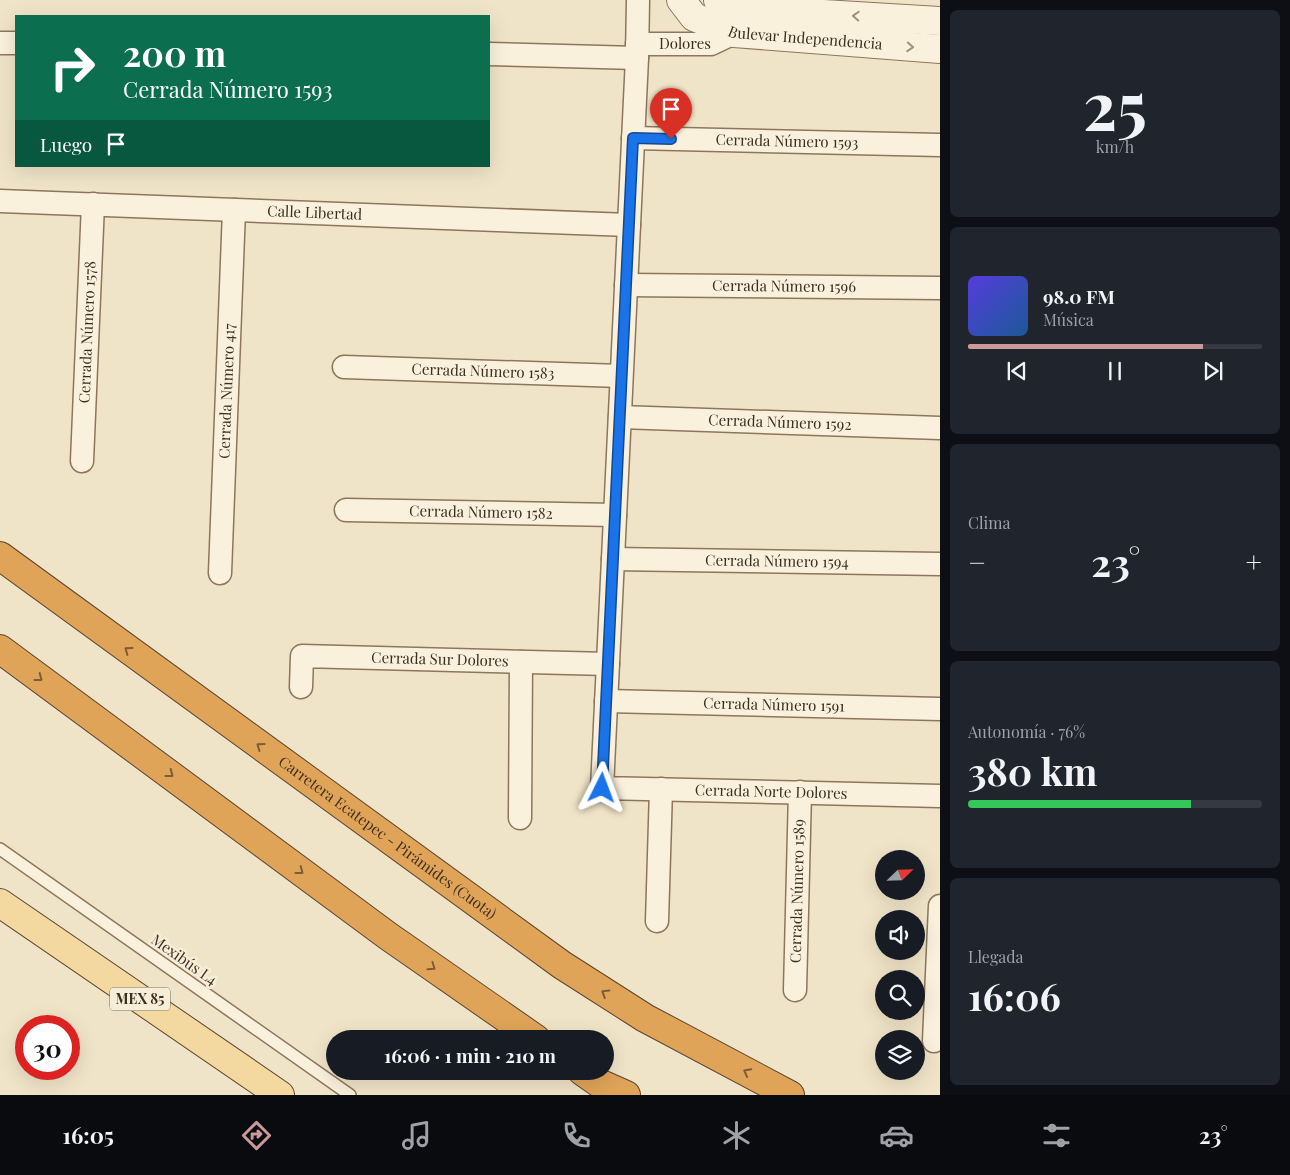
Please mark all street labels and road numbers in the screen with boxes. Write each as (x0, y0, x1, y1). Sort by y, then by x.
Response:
street label: Bulevar Independencia (725, 21, 884, 54)
street label: Dolores (659, 33, 711, 53)
street label: Cerrada Número 1593 (715, 129, 859, 152)
street label: Calle Libertad (267, 200, 363, 224)
street label: Cerrada Número 1578 (73, 260, 100, 404)
street label: Cerrada Número 1596 (712, 275, 856, 296)
street label: Cerrada Número 417 (213, 323, 239, 459)
street label: Cerrada Número 1583 (411, 358, 555, 383)
street label: Cerrada Número 1592 (708, 409, 852, 434)
street label: Cerrada Número 1582 (409, 500, 553, 523)
street label: Cerrada Número 1594 (705, 549, 849, 572)
street label: Cerrada Sur Dolores (371, 647, 509, 670)
street label: Cerrada Número 1591 (703, 692, 846, 716)
street label: Carretera Ecatepec - Pirámides (Cuota) (275, 751, 501, 923)
street label: Cerrada Norte Dolores (695, 779, 848, 803)
street label: Cerrada Número 1589 (785, 819, 808, 963)
street label: Mexibús L4 (148, 929, 222, 989)
road number: MEX 85 (110, 988, 170, 1011)

